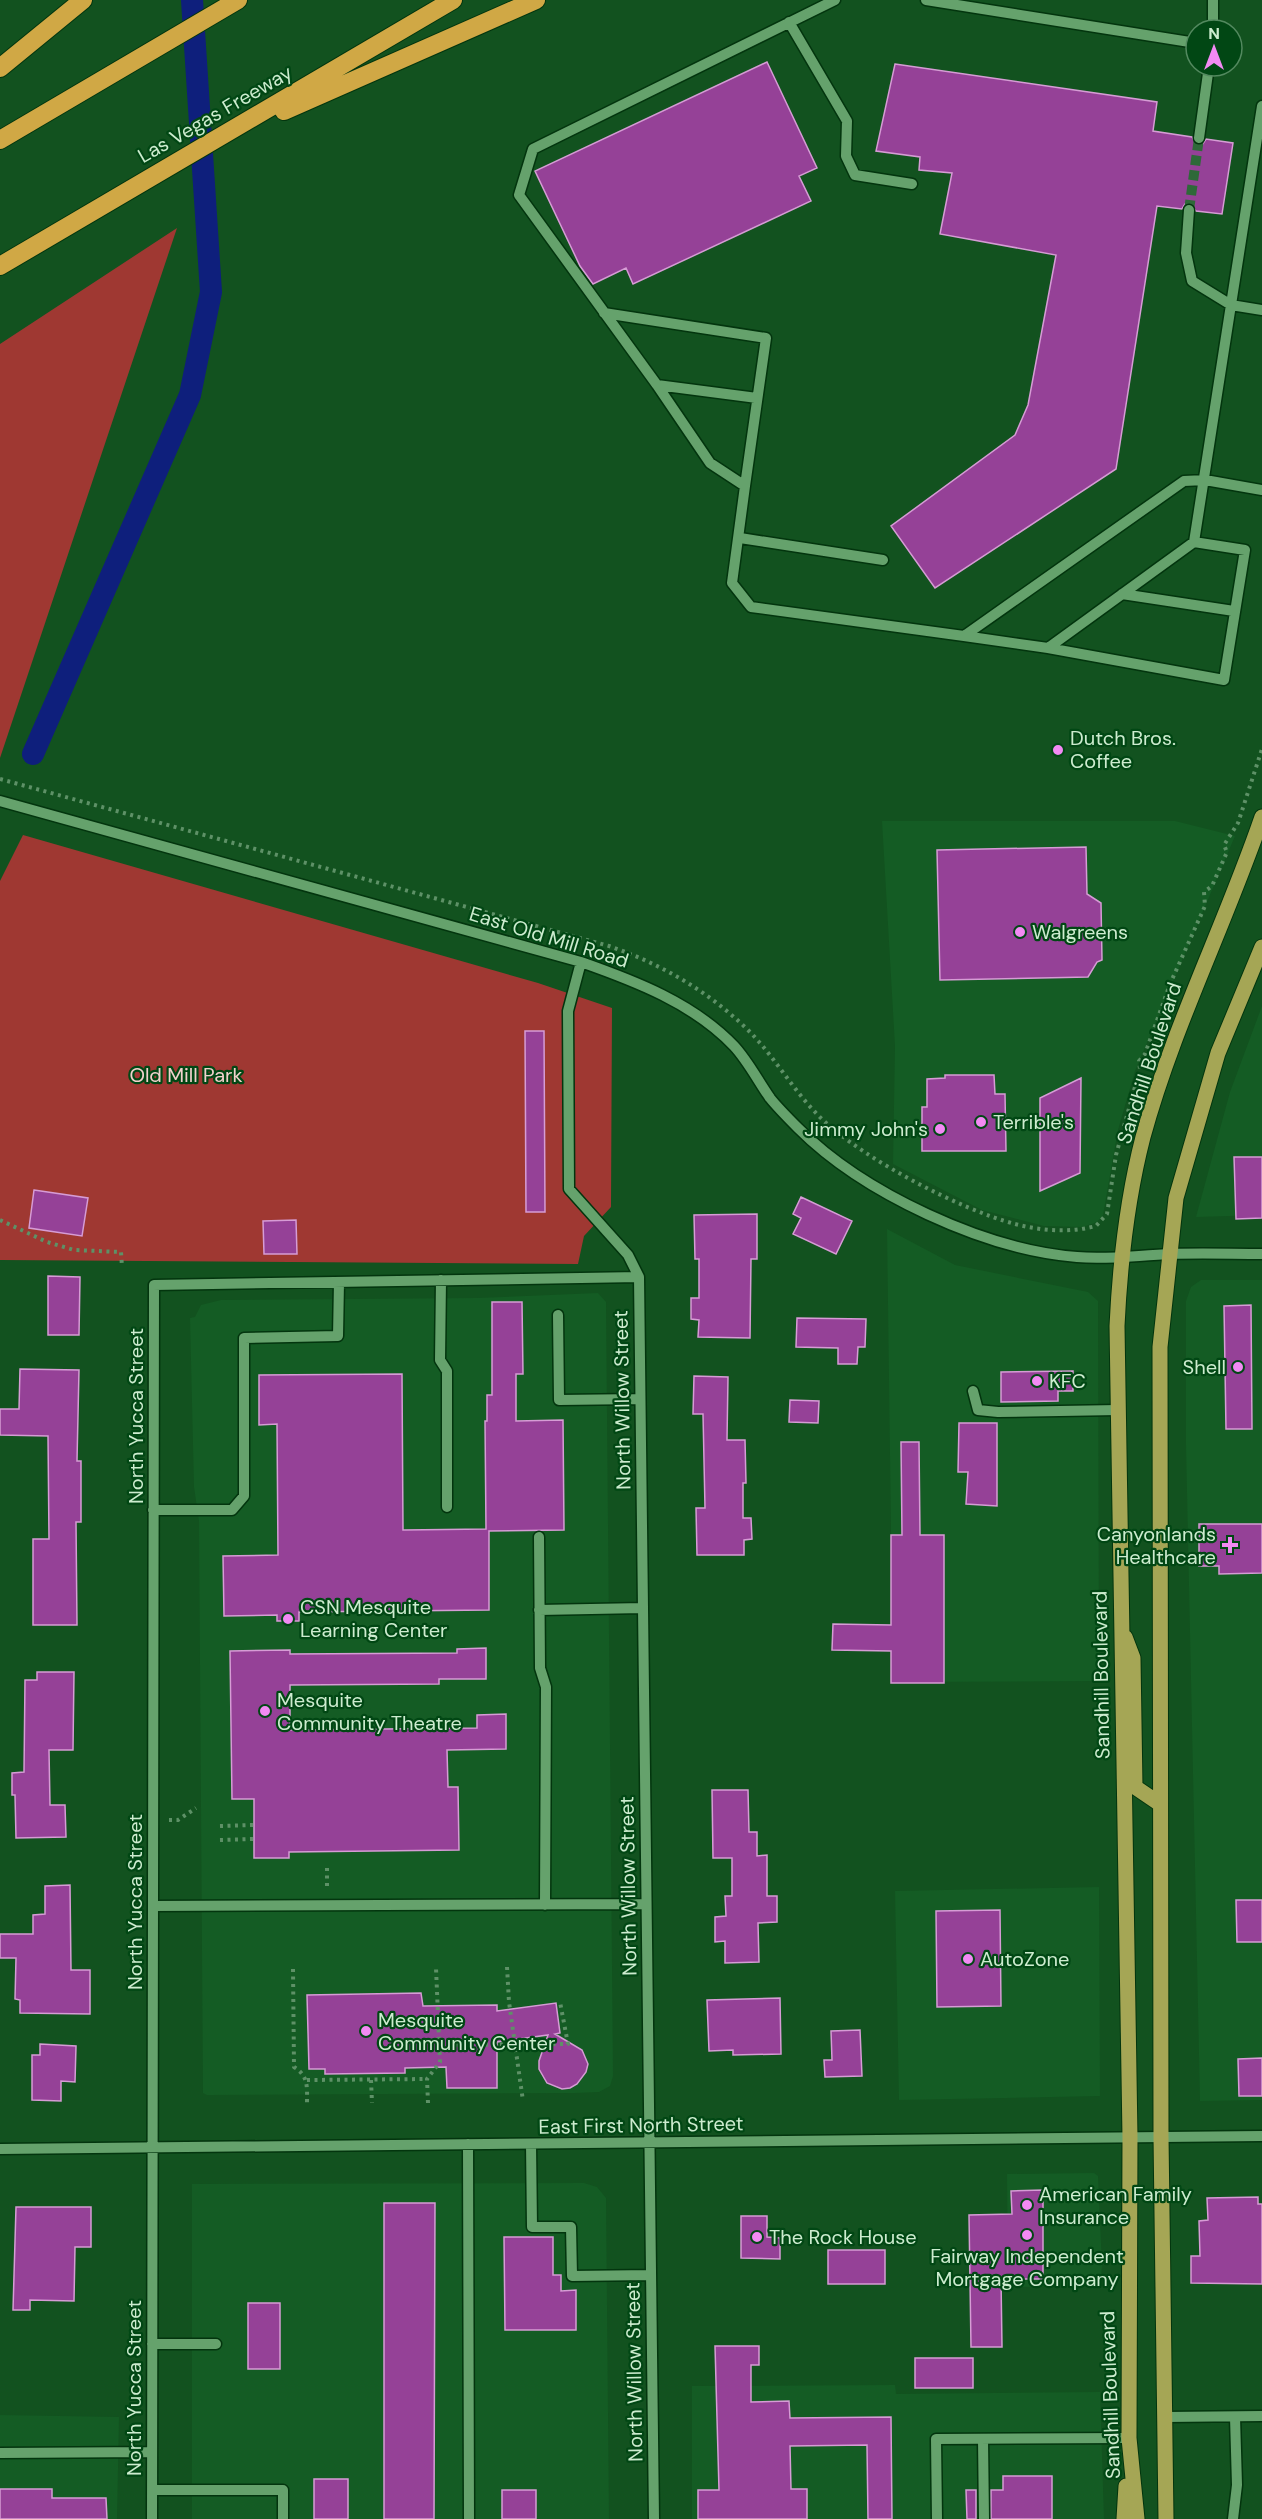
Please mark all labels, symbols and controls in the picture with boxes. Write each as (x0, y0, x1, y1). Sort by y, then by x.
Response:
north arrow (1184, 18, 1244, 78)
text: N (1208, 23, 1220, 44)
street label: Las Vegas Freeway (133, 59, 297, 169)
place label: Dutch Bros. Coffee (1070, 725, 1176, 774)
marker: Dutch Bros. Coffee (1051, 743, 1065, 757)
street label: East Old Mill Road (466, 900, 632, 974)
place label: Walgreens (1032, 919, 1128, 945)
marker: Walgreens (1013, 925, 1027, 939)
street label: Sandhill Boulevard (1111, 979, 1187, 1147)
park label: Old Mill Park (129, 1062, 243, 1088)
place label: Terrible's (993, 1109, 1074, 1135)
marker: Terrible's (974, 1115, 988, 1129)
place label: Jimmy John's (804, 1116, 928, 1142)
marker: Jimmy John's (933, 1122, 947, 1136)
street label: North Willow Street (607, 1310, 637, 1490)
street label: North Yucca Street (123, 1328, 149, 1504)
place label: Shell (1183, 1354, 1226, 1380)
marker: Shell (1231, 1360, 1245, 1374)
place label: KFC (1049, 1368, 1086, 1394)
marker: KFC (1030, 1374, 1044, 1388)
place label: Canyonlands Healthcare (1097, 1521, 1216, 1570)
marker: Canyonlands Healthcare (1221, 1536, 1239, 1554)
street label: Sandhill Boulevard (1087, 1591, 1115, 1759)
place label: CSN Mesquite Learning Center (300, 1594, 448, 1643)
marker: CSN Mesquite Learning Center (281, 1612, 295, 1626)
place label: Mesquite Community Theatre (277, 1687, 462, 1736)
marker: Mesquite Community Theatre (258, 1704, 272, 1718)
street label: North Willow Street (613, 1796, 643, 1976)
street label: North Yucca Street (122, 1814, 148, 1990)
place label: AutoZone (980, 1946, 1069, 1972)
marker: AutoZone (961, 1952, 975, 1966)
place label: Mesquite Community Center (378, 2007, 555, 2056)
marker: Mesquite Community Center (359, 2024, 373, 2038)
street label: East First North Street (538, 2110, 744, 2140)
place label: American Family Insurance (1039, 2181, 1192, 2230)
marker: American Family Insurance (1020, 2198, 1034, 2212)
place label: The Rock House (769, 2224, 917, 2250)
marker: Fairway Independent Mortgage Company (1020, 2228, 1034, 2242)
marker: The Rock House (750, 2230, 764, 2244)
place label: Fairway Independent Mortgage Company (930, 2243, 1124, 2292)
street label: North Willow Street (619, 2282, 649, 2462)
street label: North Yucca Street (121, 2300, 147, 2476)
street label: Sandhill Boulevard (1094, 2310, 1126, 2480)

